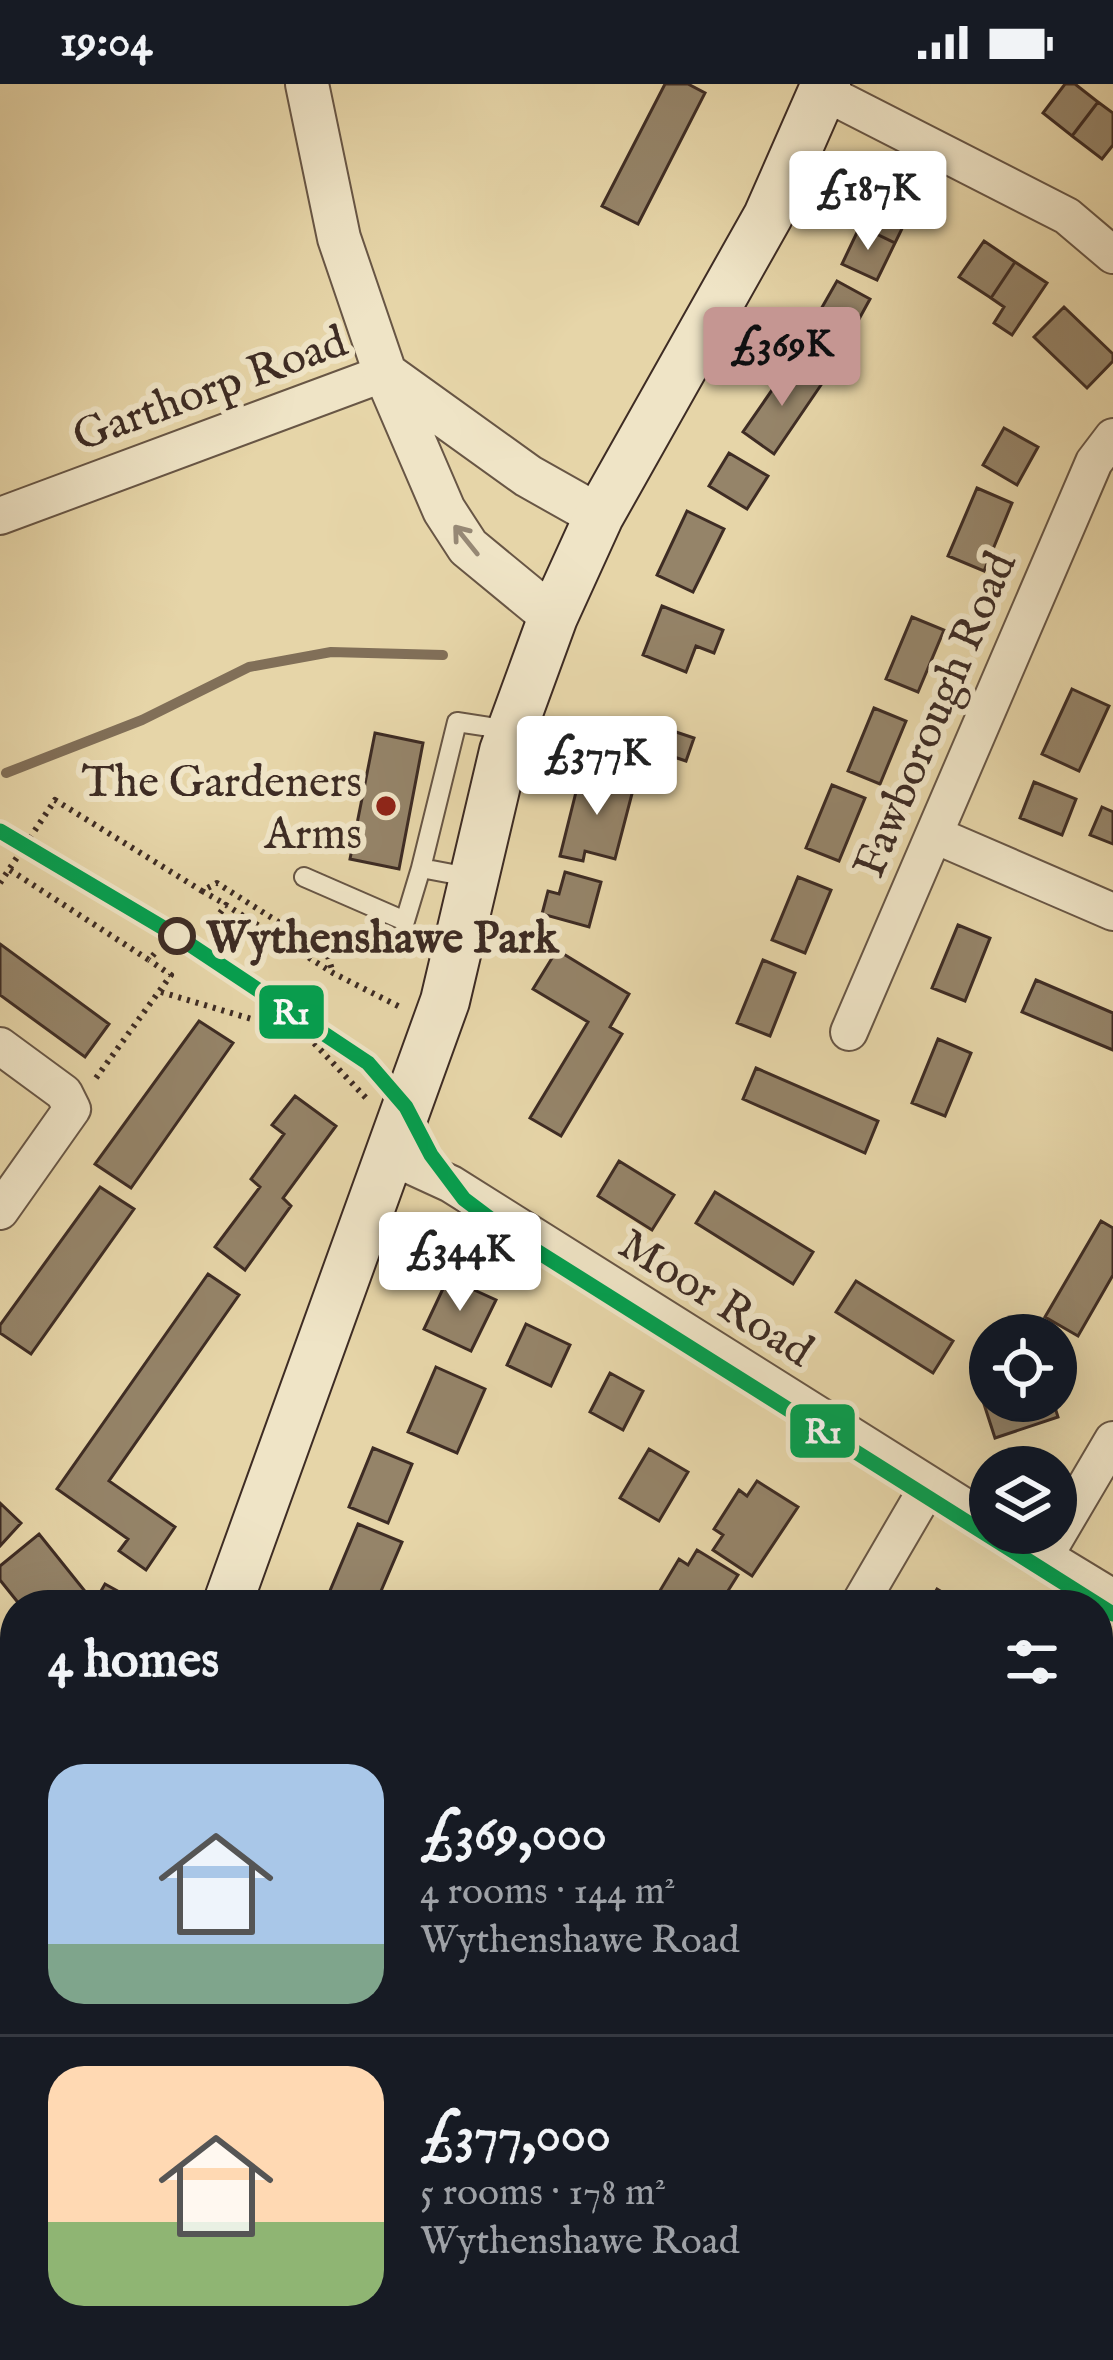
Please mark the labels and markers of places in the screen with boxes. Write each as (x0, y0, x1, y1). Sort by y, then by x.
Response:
pin: £187K (784, 151, 952, 253)
pin: £369K (698, 307, 866, 409)
pin: £377K (513, 716, 681, 818)
place label: The Gardeners Arms (81, 755, 362, 864)
marker: The Gardeners Arms (373, 793, 399, 819)
place label: Wythenshawe Park (206, 911, 560, 968)
marker: Wythenshawe Park (160, 919, 194, 953)
pin: £344K (376, 1212, 544, 1314)

